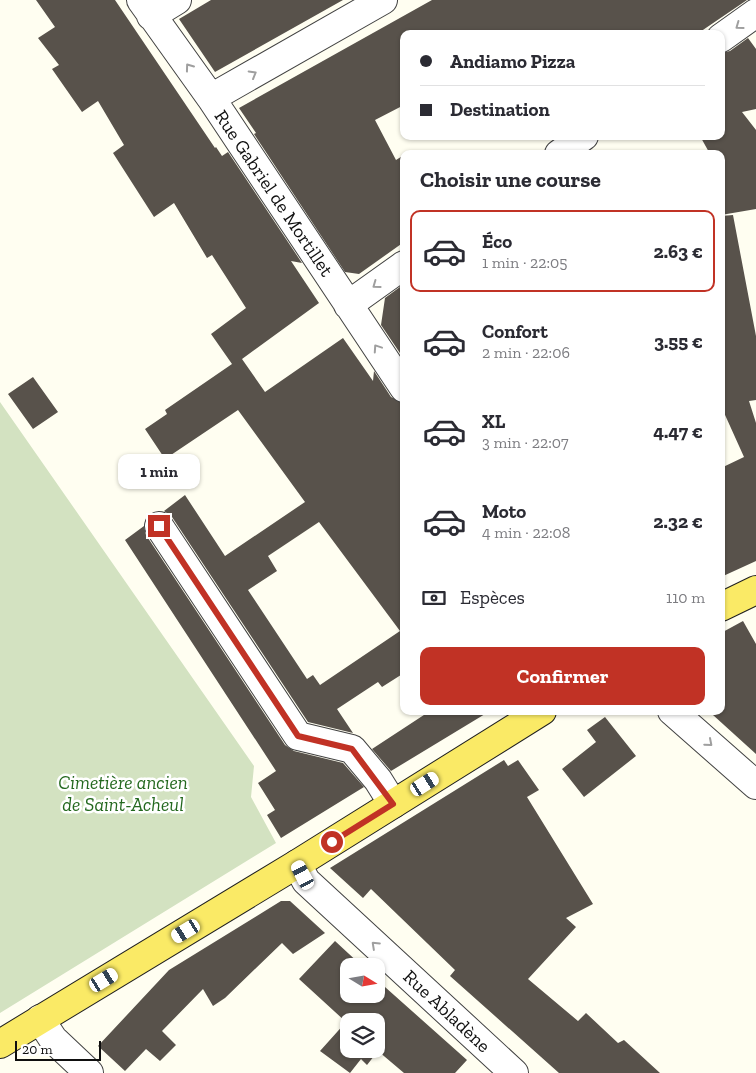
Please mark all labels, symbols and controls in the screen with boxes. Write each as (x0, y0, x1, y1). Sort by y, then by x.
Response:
one-way arrow (736, 20, 745, 28)
text: Andiamo Pizza (450, 50, 575, 73)
one-way arrow (186, 64, 195, 73)
one-way arrow (248, 71, 257, 81)
text: Destination (450, 98, 550, 121)
street label: Rue Gabriel de Mortillet (210, 105, 338, 281)
text: Choisir une course (420, 166, 601, 193)
icon: car (422, 229, 467, 274)
text: Éco (482, 230, 512, 253)
text: 2.63 € (654, 240, 703, 263)
text: 1 min · 22:05 (482, 253, 568, 272)
one-way arrow (372, 279, 382, 288)
icon: car (422, 319, 467, 364)
text: Confort (482, 320, 548, 343)
text: 3.55 € (654, 330, 703, 353)
text: 2 min · 22:06 (482, 343, 570, 362)
one-way arrow (374, 344, 383, 353)
icon: car (422, 409, 467, 454)
text: XL (482, 410, 505, 433)
text: 4.47 € (653, 420, 703, 443)
text: 3 min · 22:07 (482, 433, 569, 452)
callout: 1 min (118, 454, 200, 488)
text: 1 min (140, 462, 178, 481)
icon: car (422, 499, 467, 544)
text: Moto (482, 500, 526, 523)
text: 2.32 € (653, 510, 703, 533)
route end (148, 515, 170, 537)
text: 4 min · 22:08 (482, 523, 570, 542)
icon: cash (420, 584, 448, 612)
text: Espèces (460, 586, 525, 609)
text: 110 m (666, 588, 705, 607)
button: Confirmer (420, 647, 705, 705)
one-way arrow (703, 738, 712, 747)
car (408, 770, 441, 798)
park label: Cimetière ancien de Saint-Acheul (58, 771, 188, 816)
route start (321, 831, 343, 853)
car (289, 858, 316, 892)
car (169, 917, 202, 945)
one-way arrow (372, 942, 381, 951)
north arrow (340, 958, 385, 1002)
map controls (340, 958, 385, 1058)
street label: Rue Abladène (399, 965, 495, 1057)
car (87, 966, 120, 994)
button: layers (340, 1013, 385, 1058)
scale bar (15, 1038, 101, 1061)
text: 20 m (22, 1041, 53, 1058)

